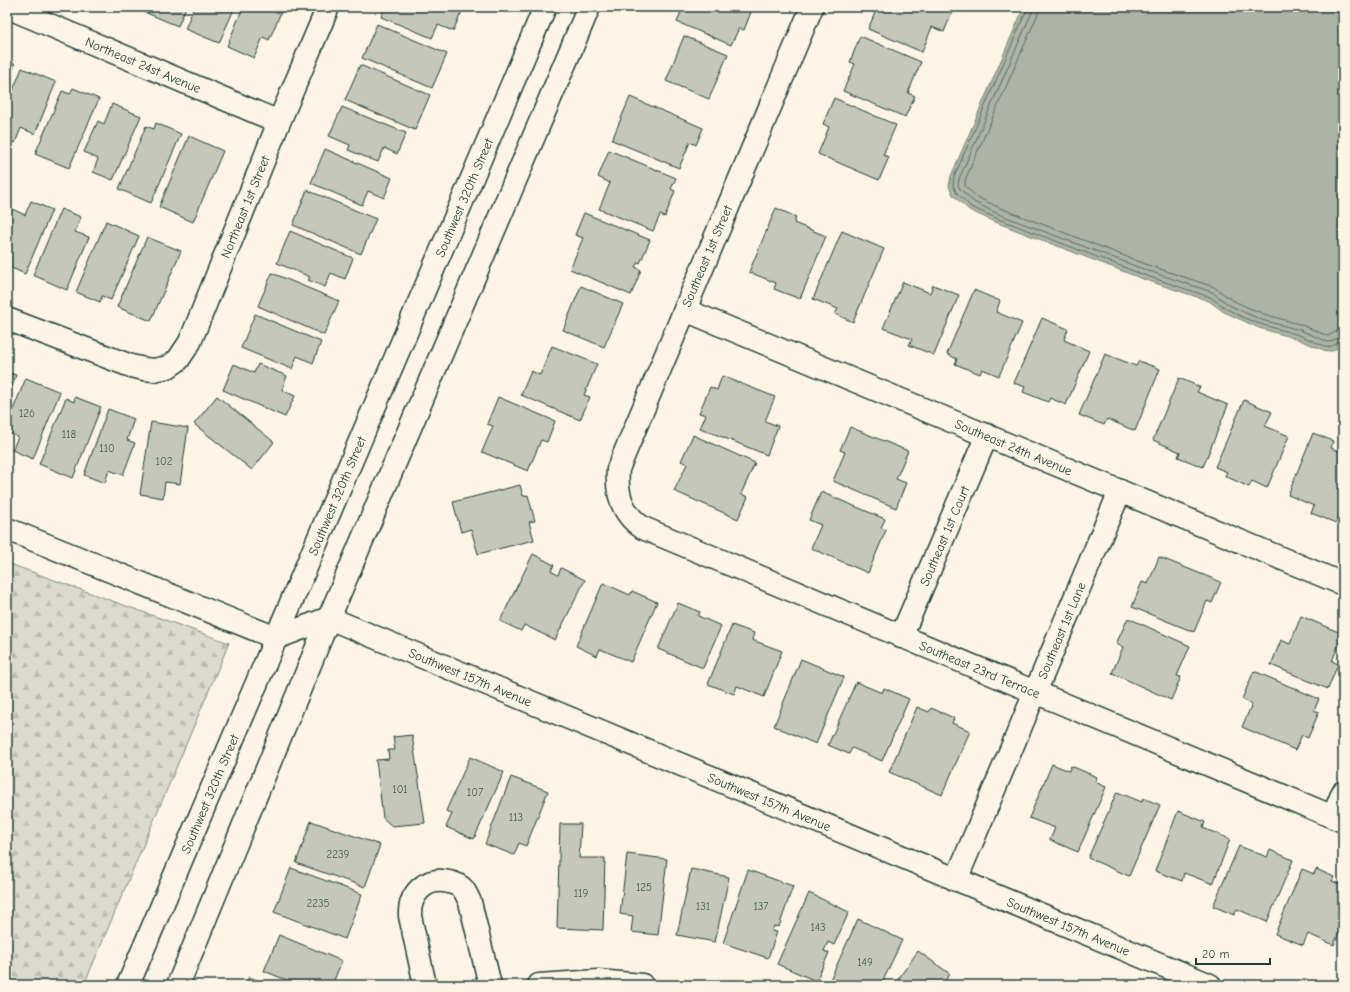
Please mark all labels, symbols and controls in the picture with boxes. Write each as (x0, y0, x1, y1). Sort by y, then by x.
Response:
street label: Northeast 24st Avenue (83, 34, 204, 96)
street label: Southwest 320th Street (432, 135, 496, 259)
street label: Northeast 1st Street (217, 152, 273, 260)
street label: Southeast 1st Street (679, 202, 736, 309)
house number: 126 (19, 407, 35, 420)
street label: Southeast 24th Avenue (953, 416, 1075, 478)
house number: 118 (62, 428, 77, 441)
street label: Southwest 320th Street (305, 433, 369, 557)
house number: 110 (99, 442, 115, 455)
house number: 102 (156, 455, 173, 468)
street label: Southeast 1st Court (916, 482, 972, 588)
street label: Southeast 1st Lane (1034, 579, 1088, 681)
street label: Southeast 23rd Terrace (917, 637, 1043, 701)
street label: Southwest 157th Avenue (407, 645, 535, 709)
street label: Southwest 320th Street (178, 731, 242, 855)
street label: Southwest 157th Avenue (706, 769, 834, 834)
house number: 101 (392, 783, 408, 796)
house number: 107 (467, 786, 483, 799)
house number: 113 (509, 811, 523, 824)
house number: 2239 (327, 848, 350, 861)
house number: 125 (636, 881, 652, 894)
house number: 119 (574, 887, 588, 900)
street label: Southwest 157th Avenue (1005, 894, 1133, 959)
house number: 2235 (306, 897, 330, 910)
house number: 131 (696, 900, 710, 913)
house number: 137 (753, 900, 769, 913)
house number: 143 (810, 921, 826, 934)
scale bar (1196, 940, 1270, 966)
text: 20 m (1202, 947, 1230, 961)
house number: 149 (857, 956, 873, 969)

